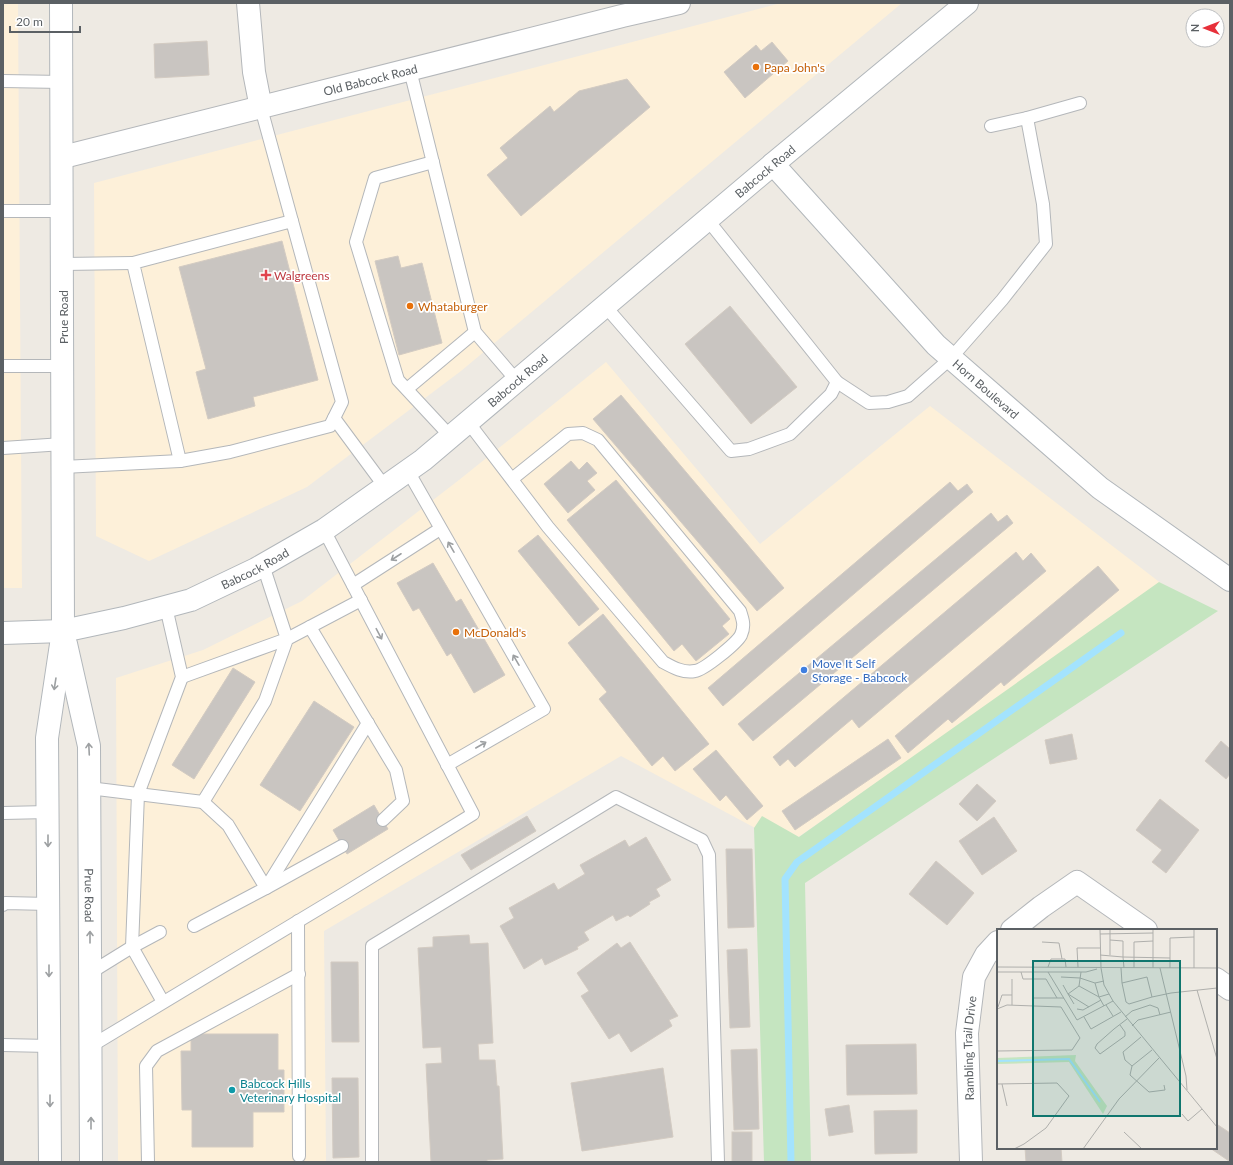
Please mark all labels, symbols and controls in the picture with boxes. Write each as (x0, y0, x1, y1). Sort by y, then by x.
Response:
scale bar (10, 8, 80, 34)
north arrow (1185, 8, 1225, 48)
text: 20 m (16, 14, 43, 29)
text: N (1188, 24, 1201, 32)
street label: Old Babcock Road (322, 60, 419, 99)
place label: Papa John's (764, 60, 825, 75)
marker: Papa John's (751, 62, 761, 72)
street label: Babcock Road (731, 141, 798, 201)
place label: Walgreens (274, 268, 329, 283)
marker: Walgreens (261, 270, 271, 280)
street label: Prue Road (56, 290, 71, 344)
place label: Whataburger (418, 299, 488, 314)
marker: Whataburger (405, 301, 415, 311)
street label: Babcock Road (484, 350, 551, 410)
street label: Horn Boulevard (950, 356, 1022, 422)
one-way arrow (446, 541, 454, 553)
street label: Babcock Road (218, 544, 291, 592)
one-way arrow (390, 554, 402, 562)
place label: McDonald's (464, 625, 526, 640)
marker: McDonald's (451, 627, 461, 637)
one-way arrow (375, 628, 383, 640)
one-way arrow (511, 654, 519, 666)
place label: Move It Self Storage - Babcock (812, 656, 908, 685)
marker: Move It Self Storage - Babcock (799, 665, 809, 675)
one-way arrow (51, 677, 59, 690)
one-way arrow (475, 741, 487, 749)
one-way arrow (85, 743, 92, 756)
one-way arrow (44, 834, 52, 847)
street label: Prue Road (82, 868, 97, 923)
inset map (997, 929, 1217, 1149)
one-way arrow (86, 931, 94, 944)
one-way arrow (45, 964, 53, 977)
street label: Rambling Trail Drive (960, 995, 979, 1101)
place label: Babcock Hills Veterinary Hospital (240, 1076, 341, 1105)
marker: Babcock Hills Veterinary Hospital (227, 1085, 237, 1095)
one-way arrow (46, 1094, 54, 1107)
one-way arrow (87, 1117, 95, 1130)

